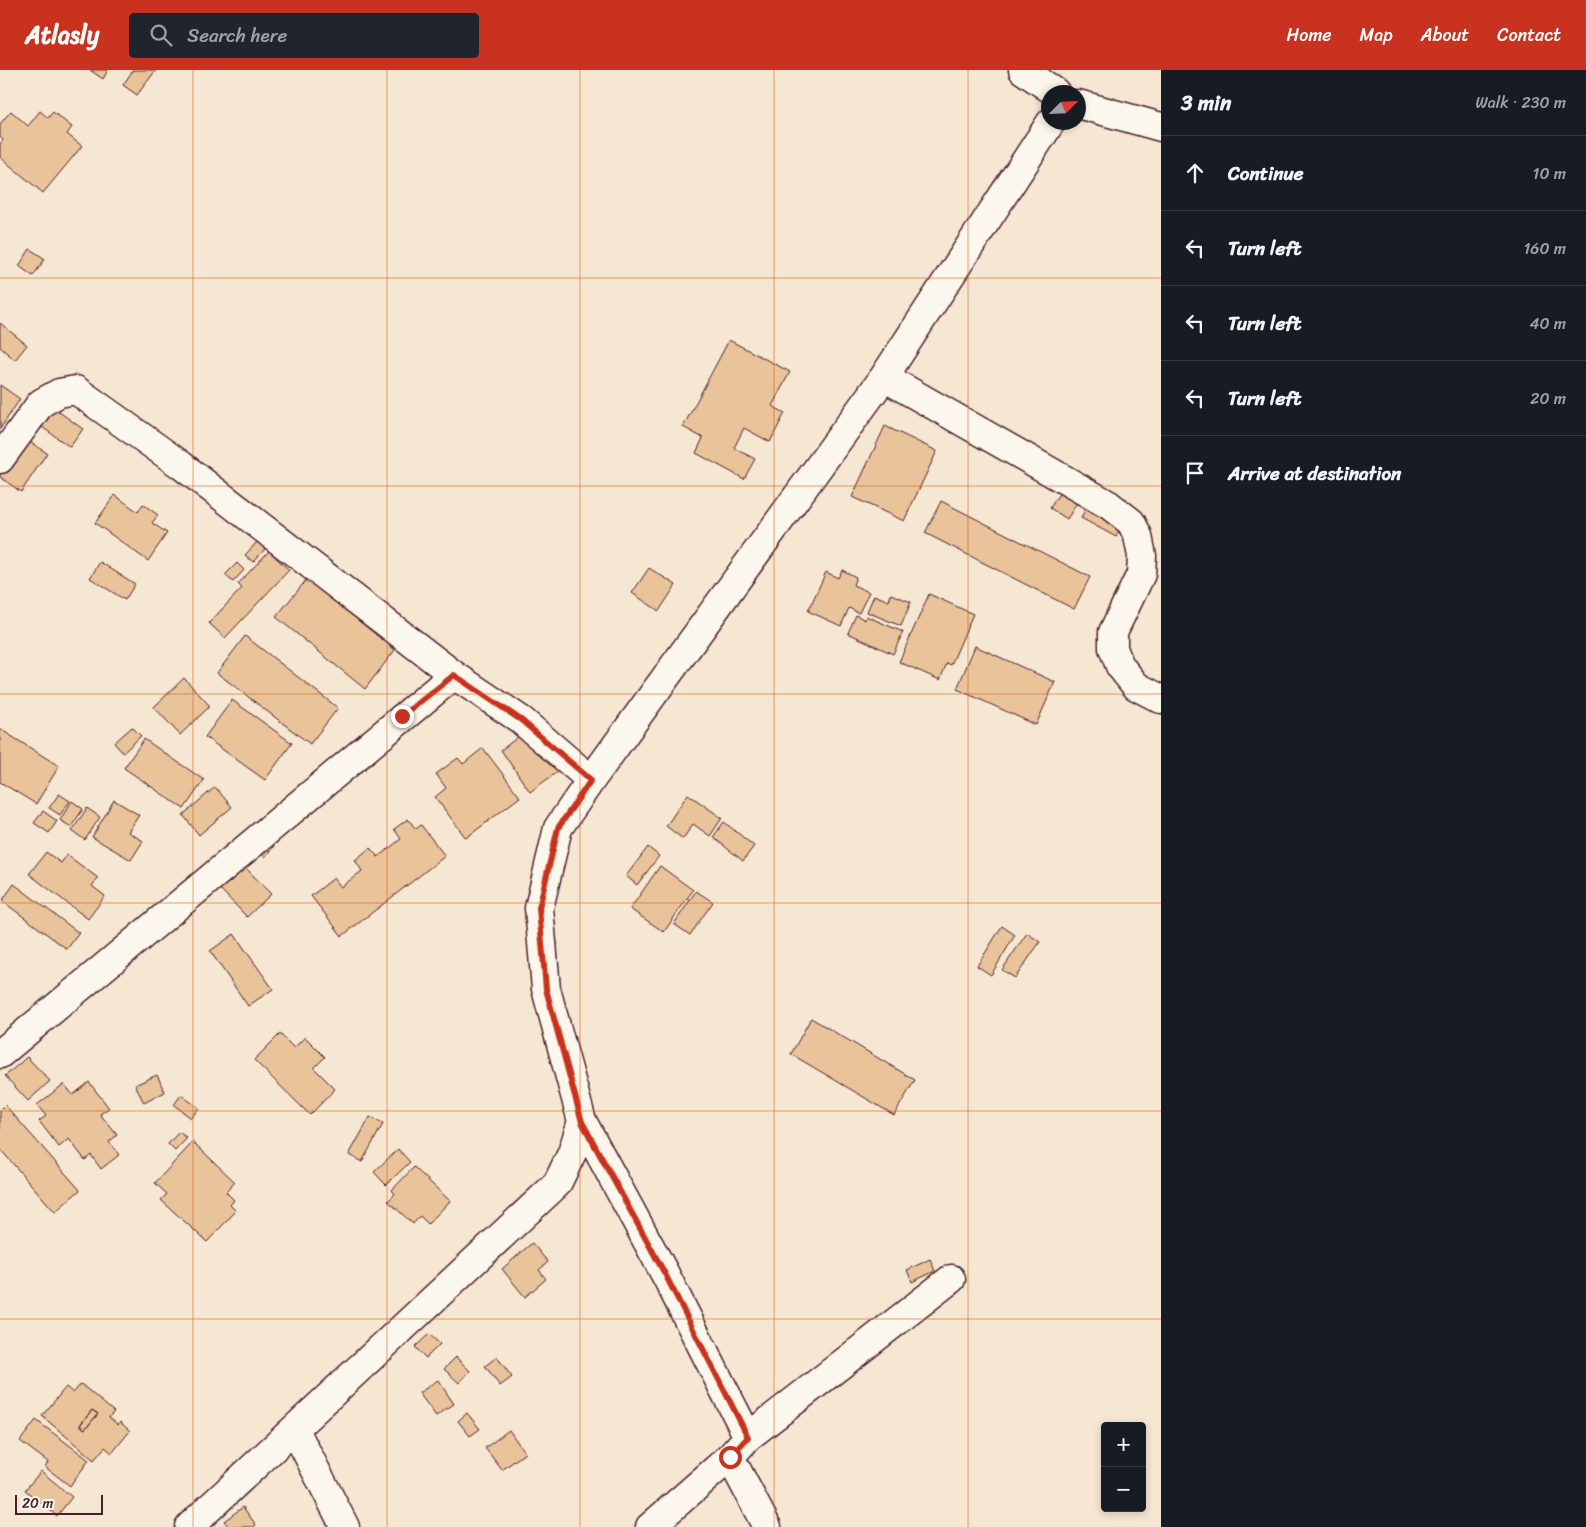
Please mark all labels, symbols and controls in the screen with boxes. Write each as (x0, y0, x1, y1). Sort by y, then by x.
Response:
search box (129, 13, 479, 58)
text: Atlasly (25, 14, 99, 56)
text: Search here (187, 19, 287, 52)
text: Home (1287, 19, 1332, 51)
text: Map (1360, 19, 1393, 51)
text: About (1421, 19, 1469, 51)
text: Contact (1497, 19, 1561, 51)
icon: search (147, 21, 175, 49)
text: 3 min (1181, 84, 1231, 122)
north arrow (1041, 85, 1086, 130)
text: Walk · 230 m (1475, 88, 1566, 117)
text: Continue (1228, 157, 1304, 190)
icon: ahead (1181, 159, 1209, 187)
text: 10 m (1533, 159, 1566, 188)
text: Turn left (1228, 232, 1301, 265)
icon: left (1181, 234, 1209, 262)
text: 160 m (1523, 234, 1566, 263)
text: Turn left (1228, 307, 1301, 340)
icon: left (1181, 309, 1209, 337)
text: 40 m (1529, 309, 1566, 338)
text: Turn left (1228, 382, 1301, 415)
icon: left (1181, 384, 1209, 412)
text: 20 m (1530, 384, 1566, 413)
text: Arrive at destination (1228, 457, 1401, 490)
icon: arrive (1181, 459, 1209, 487)
route end (391, 705, 414, 728)
map controls (1101, 1422, 1146, 1512)
button: + (1101, 1422, 1146, 1467)
route start (719, 1446, 742, 1469)
button: − (1101, 1467, 1146, 1512)
text: 20 m (22, 1491, 53, 1516)
scale bar (15, 1492, 102, 1515)

